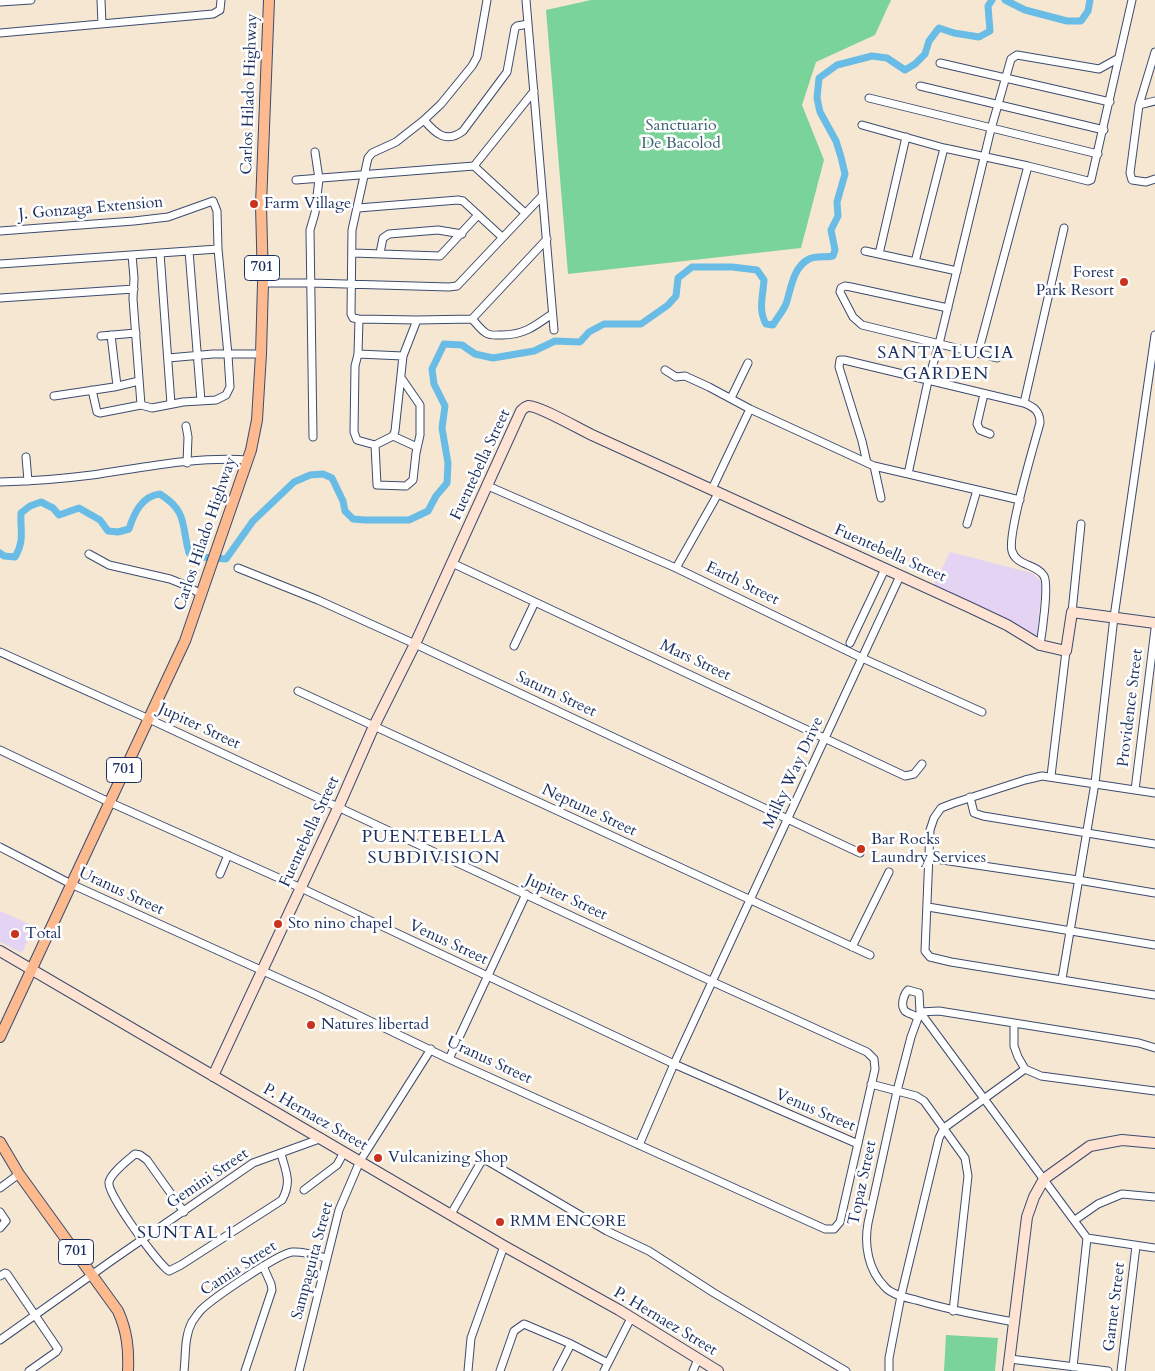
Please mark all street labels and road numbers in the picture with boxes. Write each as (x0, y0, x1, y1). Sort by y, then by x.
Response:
street label: Carlos Hilado Highway (238, 13, 262, 175)
street label: J. Gonzaga Extension (18, 193, 164, 225)
road number: 701 (244, 256, 280, 280)
street label: Fuentebella Street (447, 406, 515, 524)
street label: Carlos Hilado Highway (171, 455, 241, 613)
street label: Fuentebella Street (831, 521, 949, 587)
street label: Earth Street (702, 558, 782, 610)
street label: Mars Street (657, 636, 733, 686)
street label: Providence Street (1114, 648, 1148, 768)
street label: Saturn Street (513, 668, 599, 722)
street label: Jupiter Street (155, 700, 243, 754)
street label: Milky Way Drive (760, 714, 828, 832)
road number: 701 (106, 758, 142, 782)
street label: Fuentebella Street (276, 773, 344, 891)
street label: Neptune Street (539, 781, 639, 841)
street label: Uranus Street (75, 864, 167, 920)
street label: Jupiter Street (522, 871, 610, 925)
street label: Venus Street (405, 916, 491, 970)
street label: Uranus Street (443, 1033, 535, 1089)
street label: P. Hernaez Street (259, 1080, 371, 1156)
street label: Venus Street (772, 1086, 858, 1136)
street label: Topaz Street (845, 1139, 881, 1227)
street label: Gemini Street (164, 1145, 252, 1213)
street label: Sampaguita Street (288, 1200, 338, 1322)
street label: Camia Street (197, 1237, 281, 1301)
road number: 701 (58, 1240, 94, 1264)
street label: Garnet Street (1100, 1261, 1130, 1353)
street label: P. Hernaez Street (610, 1284, 720, 1360)

